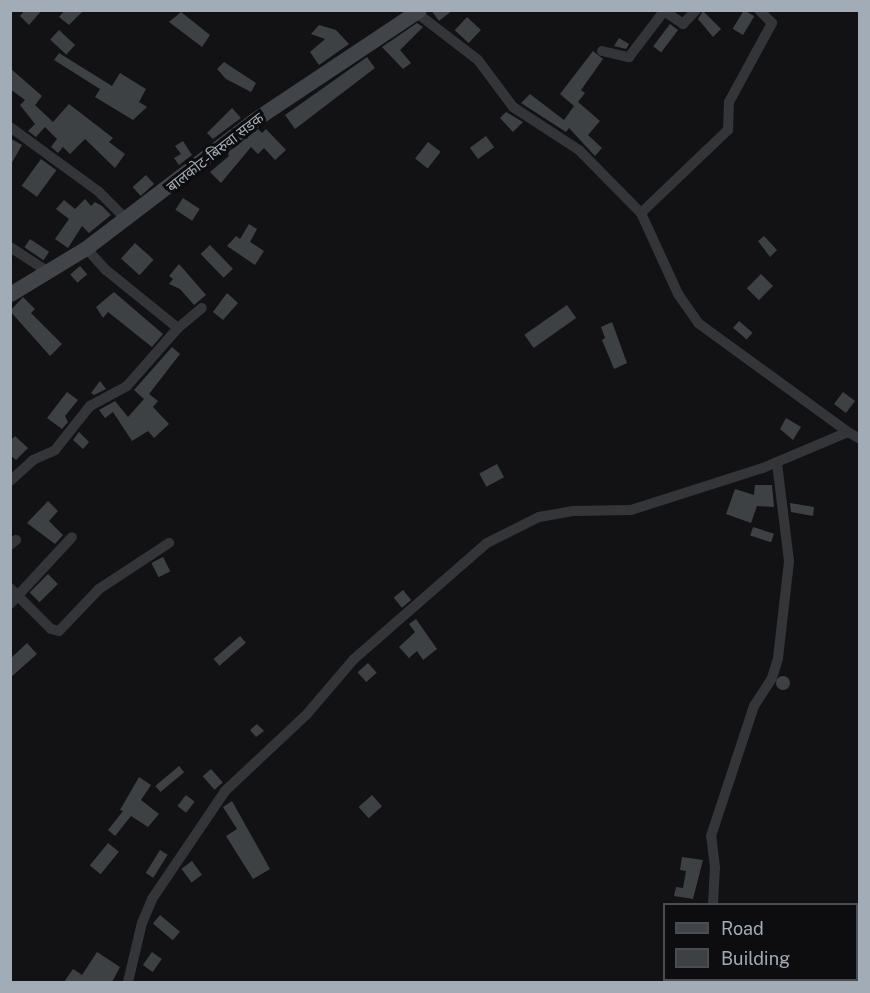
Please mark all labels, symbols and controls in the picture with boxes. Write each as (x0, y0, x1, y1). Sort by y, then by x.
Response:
street label: बालकोट-बिरुवा सडक (163, 109, 267, 195)
legend (663, 903, 858, 981)
text: Road (721, 918, 764, 939)
text: Building (721, 948, 790, 969)

